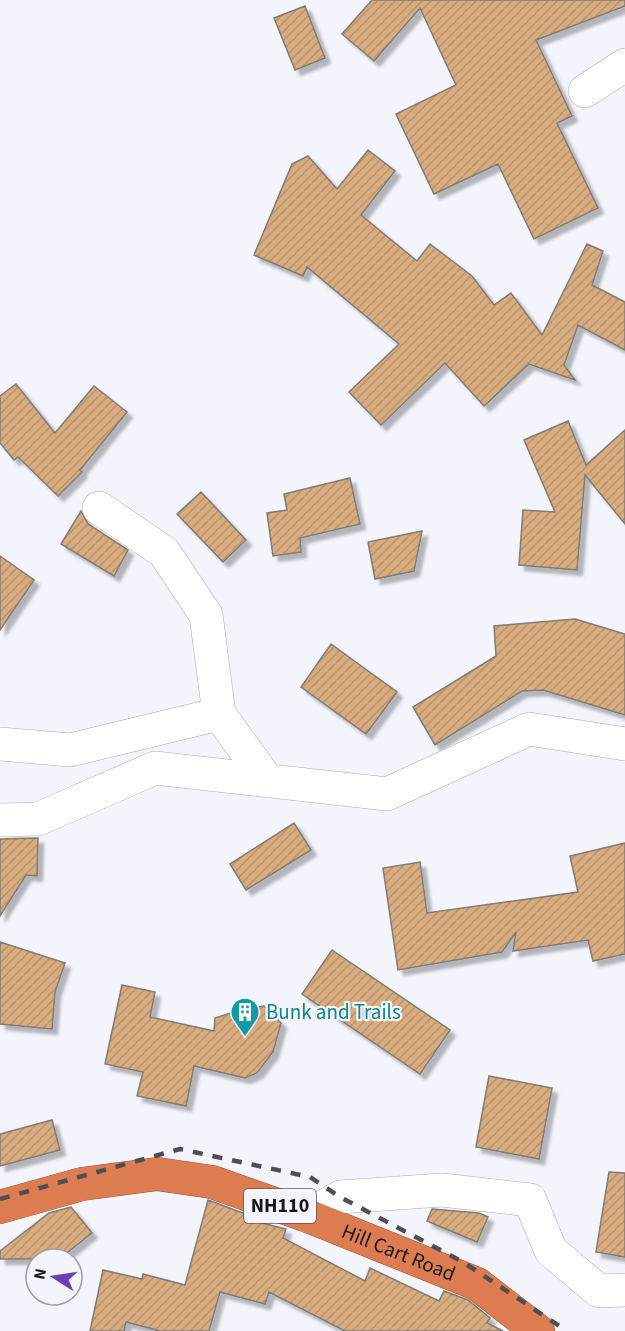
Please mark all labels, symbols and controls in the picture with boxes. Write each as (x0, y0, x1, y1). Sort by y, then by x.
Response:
building icon: Bunk and Trails (229, 996, 261, 1038)
place label: Bunk and Trails (266, 997, 401, 1027)
road number: NH110 (244, 1189, 316, 1223)
street label: Hill Cart Road (337, 1216, 460, 1289)
north arrow (24, 1247, 84, 1307)
text: N (28, 1267, 52, 1282)

